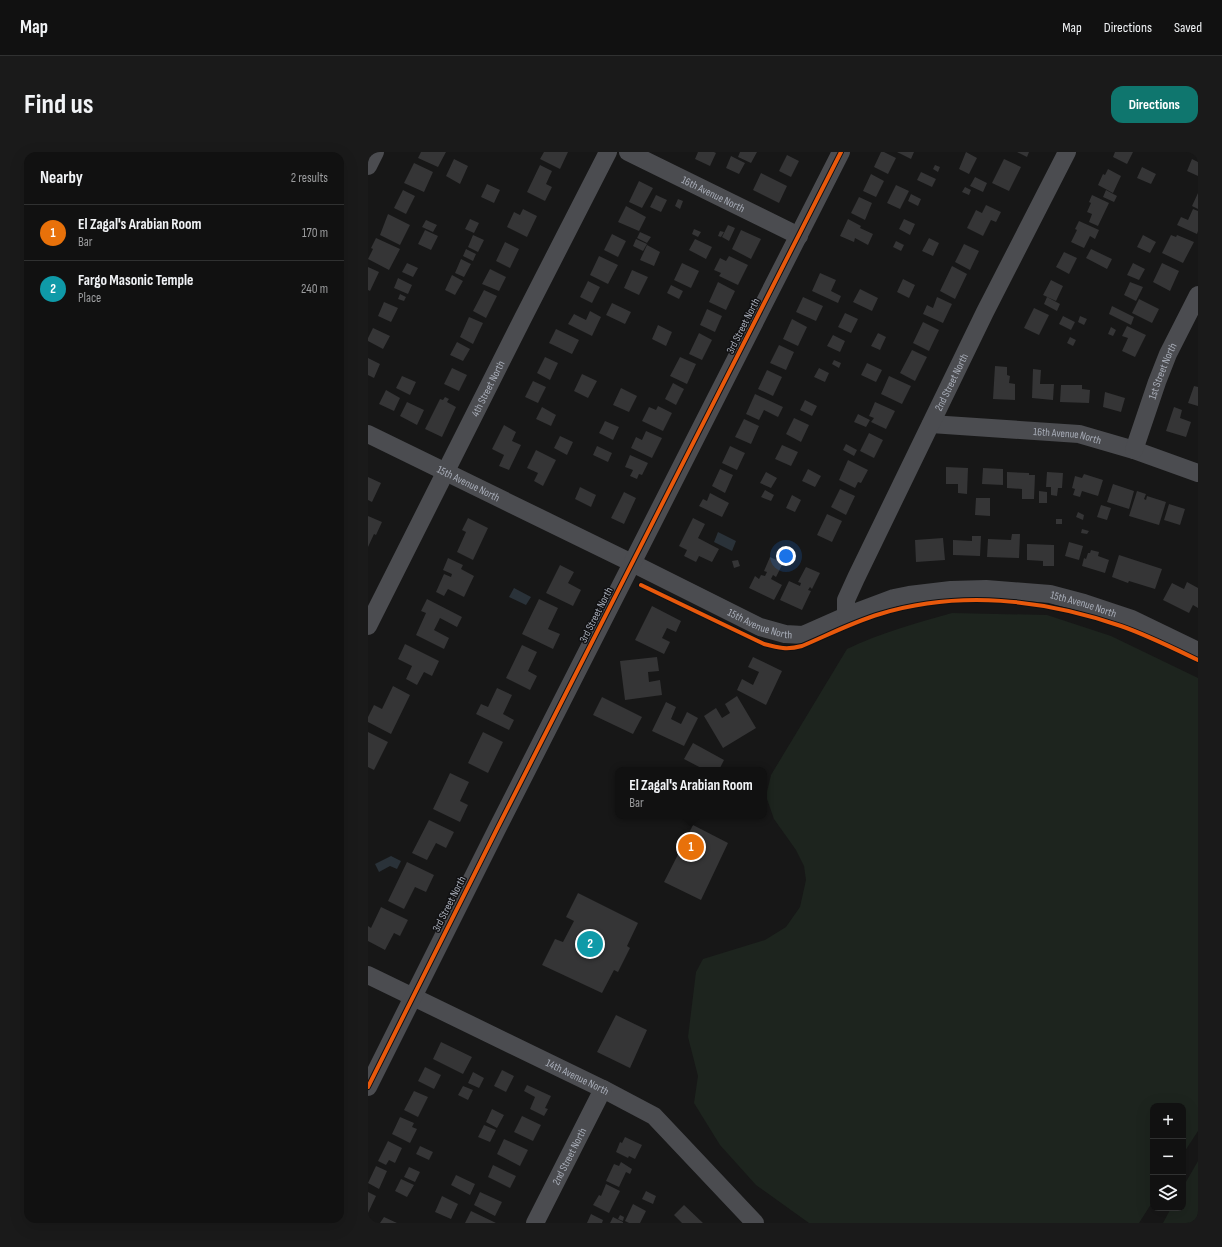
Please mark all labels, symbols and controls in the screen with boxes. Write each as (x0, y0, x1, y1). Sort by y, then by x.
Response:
text: Map (20, 16, 48, 39)
text: Map (1062, 19, 1082, 36)
text: Directions (1104, 19, 1152, 36)
text: Saved (1174, 19, 1202, 36)
button: Directions (1111, 86, 1198, 123)
text: Find us (24, 88, 93, 121)
text: Nearby (40, 168, 83, 188)
text: 2 results (291, 170, 328, 186)
street label: 16th Avenue North (680, 173, 747, 215)
text: El Zagal's Arabian Room (78, 215, 202, 234)
text: 1 (50, 225, 56, 241)
text: 170 m (302, 225, 328, 241)
text: Bar (78, 234, 93, 250)
text: Fargo Masonic Temple (78, 271, 194, 290)
text: 2 (50, 281, 56, 297)
text: 240 m (301, 281, 328, 297)
text: Place (78, 290, 101, 306)
street label: 3rd Street North (723, 296, 763, 356)
street label: 1st Street North (1145, 340, 1179, 401)
street label: 2nd Street North (932, 351, 971, 413)
street label: 4th Street North (468, 358, 507, 419)
street label: 16th Avenue North (1033, 424, 1103, 447)
street label: 15th Avenue North (435, 462, 502, 504)
your location (776, 546, 796, 566)
street label: 3rd Street North (576, 585, 616, 645)
street label: 15th Avenue North (1049, 588, 1119, 620)
street label: 15th Avenue North (726, 605, 793, 641)
popup (615, 767, 767, 819)
text: El Zagal's Arabian Room (629, 776, 753, 795)
text: Bar (629, 795, 644, 811)
pin: 1 (678, 832, 704, 862)
street label: 3rd Street North (429, 874, 469, 934)
pin: 2 (577, 929, 603, 959)
street label: 14th Avenue North (544, 1056, 612, 1098)
map controls (1150, 1103, 1186, 1211)
button: + (1150, 1103, 1186, 1139)
street label: 2nd Street North (549, 1125, 589, 1187)
button: − (1150, 1139, 1186, 1175)
button: layers (1150, 1175, 1186, 1211)

